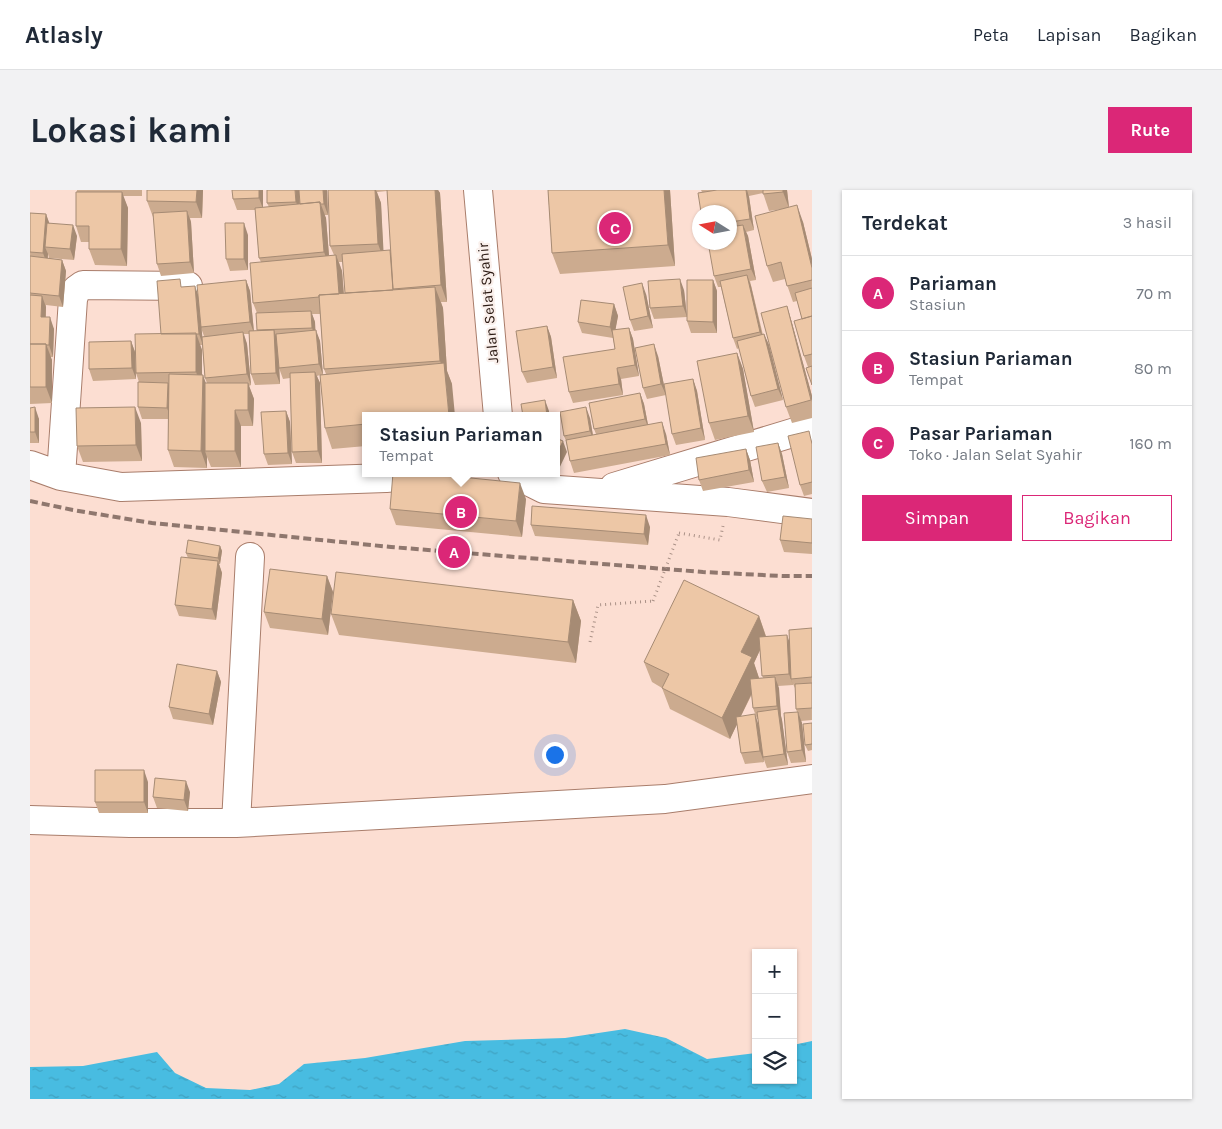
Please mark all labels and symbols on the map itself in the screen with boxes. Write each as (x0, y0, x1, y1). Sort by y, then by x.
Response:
north arrow (692, 205, 737, 250)
pin: C (599, 209, 631, 247)
street label: Jalan Selat Syahir (474, 241, 502, 364)
pin: B (445, 493, 477, 531)
pin: A (438, 533, 470, 571)
your location (542, 742, 568, 768)

